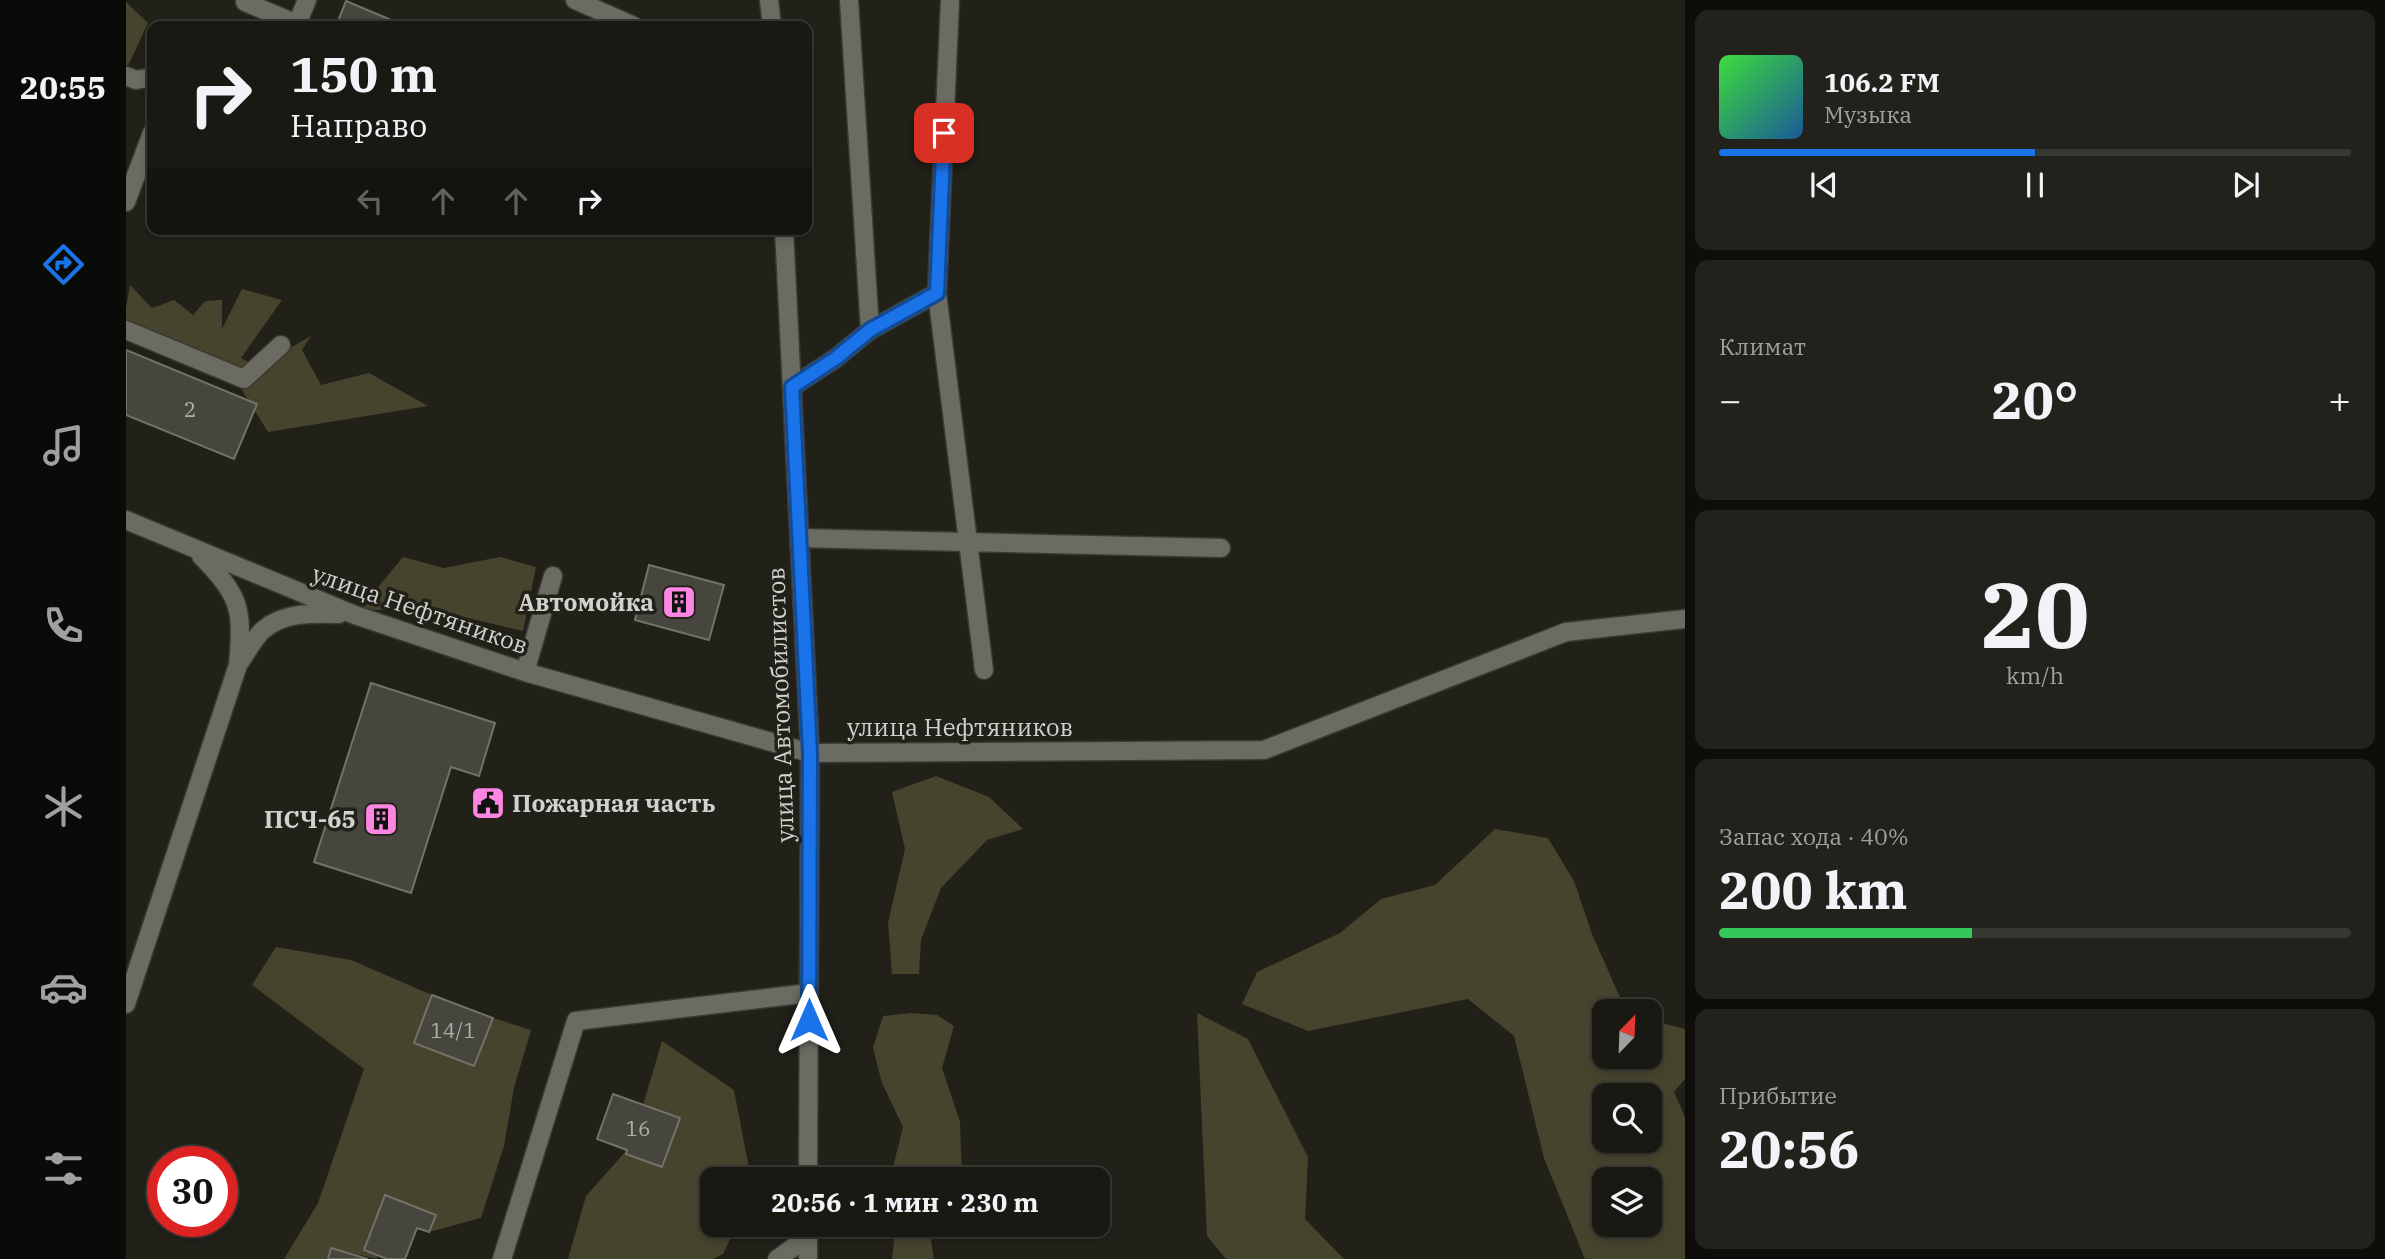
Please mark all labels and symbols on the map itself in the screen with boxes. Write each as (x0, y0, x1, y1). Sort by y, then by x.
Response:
pin (914, 103, 974, 163)
house number: 2 (184, 395, 196, 423)
street label: улица Нефтяников (308, 557, 532, 661)
street label: улица Автомобилистов (759, 567, 801, 843)
building icon: Автомойка (660, 583, 698, 621)
place label: Автомойка (518, 586, 654, 618)
street label: улица Нефтяников (847, 711, 1073, 743)
public building icon: Пожарная часть (469, 784, 507, 822)
place label: Пожарная часть (512, 787, 716, 819)
building icon: ПСЧ-65 (362, 800, 400, 838)
place label: ПСЧ-65 (264, 803, 356, 835)
position arrow (772, 983, 846, 1057)
north arrow (1592, 999, 1662, 1069)
house number: 14/1 (430, 1016, 476, 1044)
house number: 16 (625, 1114, 651, 1142)
speed limit sign: 30 (147, 1146, 238, 1237)

